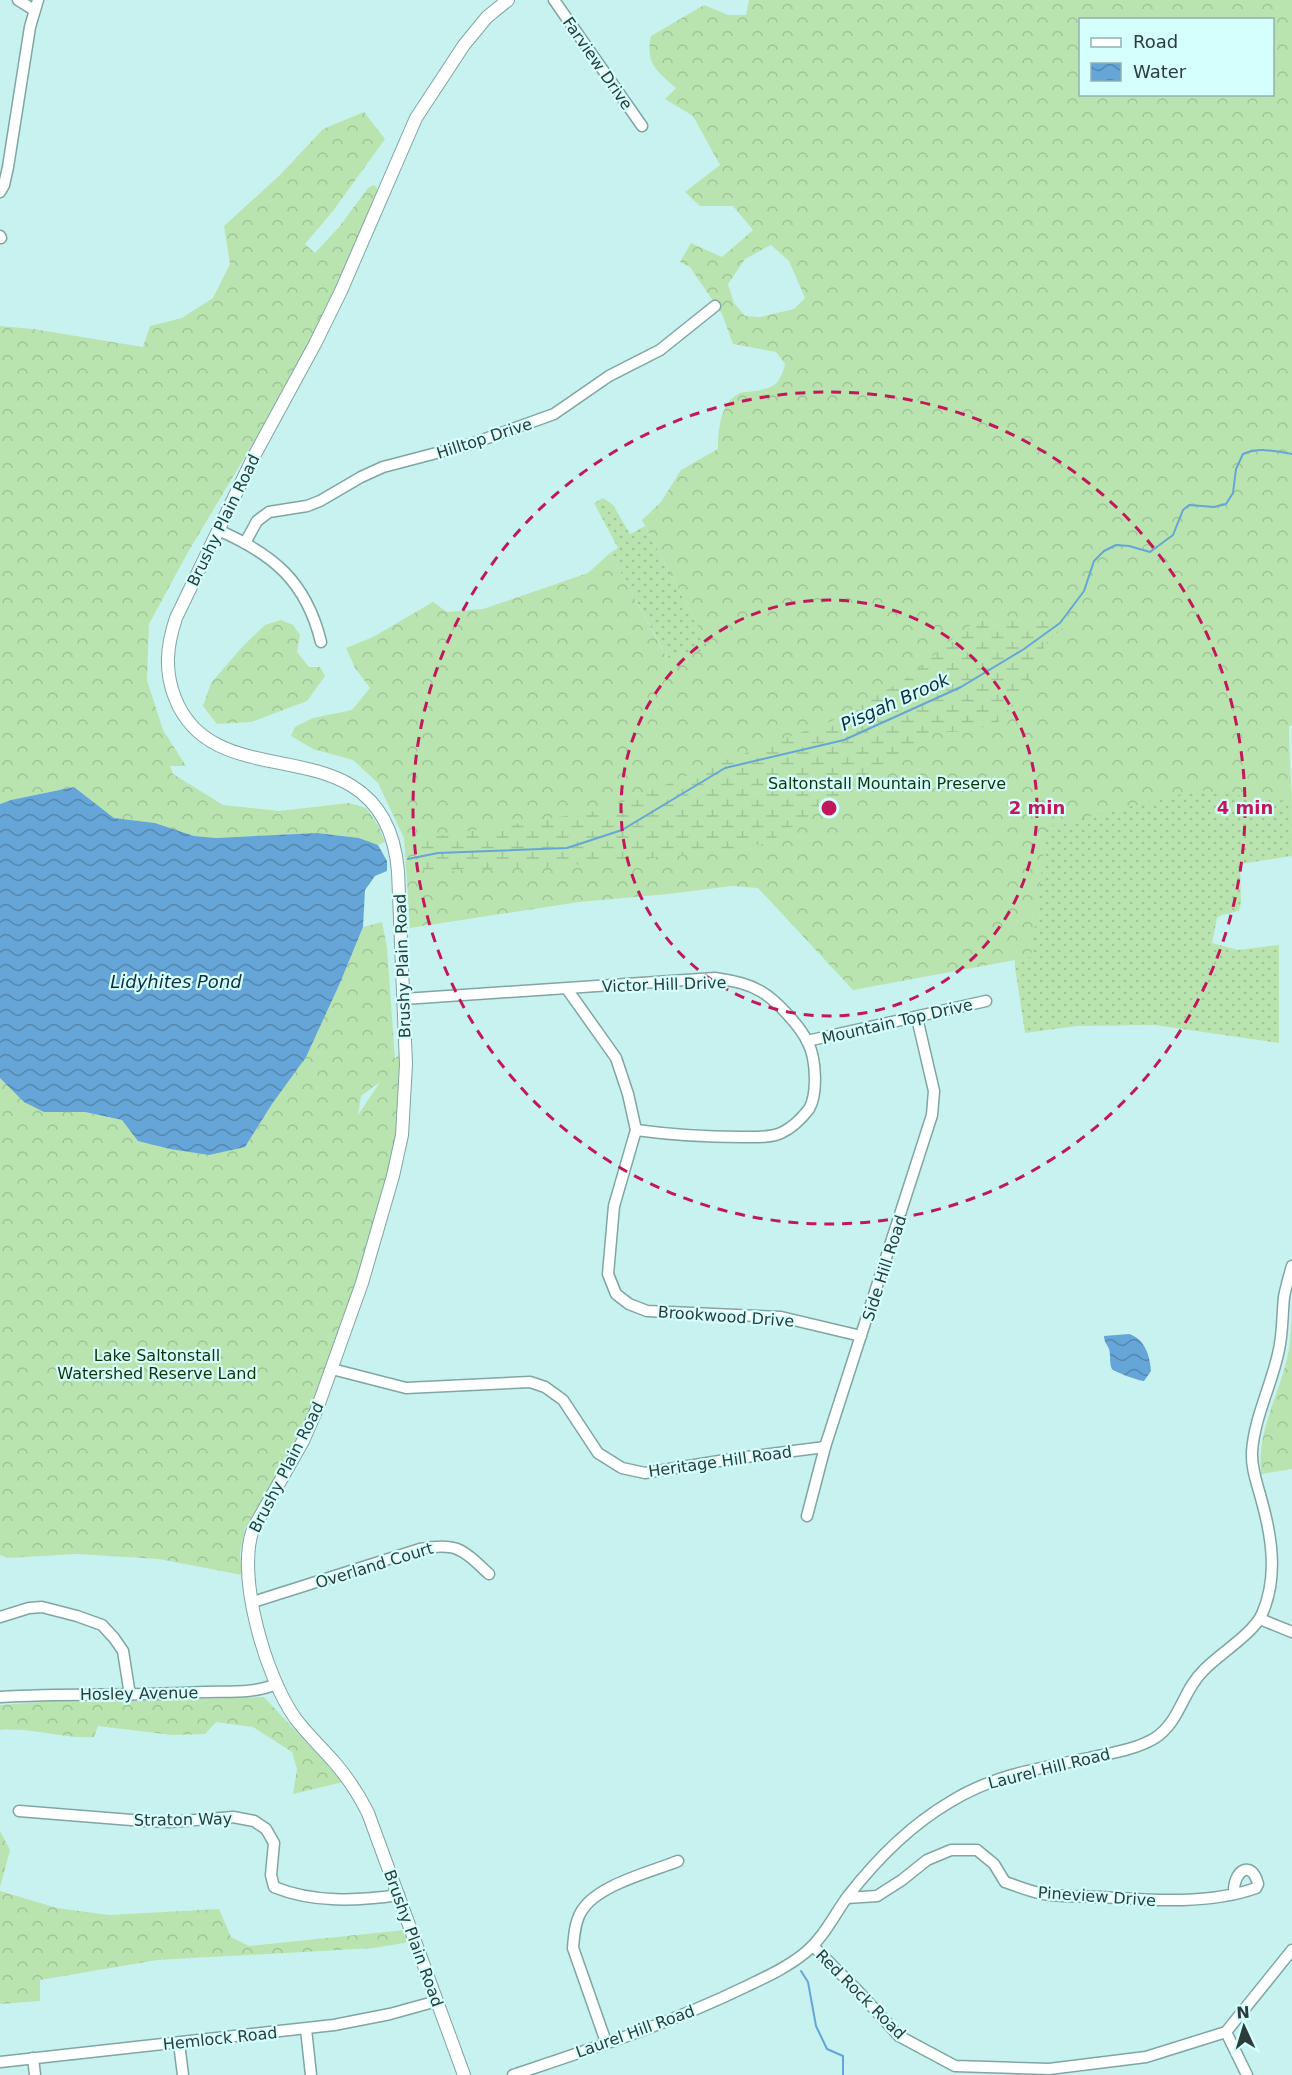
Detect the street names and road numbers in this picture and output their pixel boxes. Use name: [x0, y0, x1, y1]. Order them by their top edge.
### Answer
street label: Farview Drive: [559, 13, 637, 113]
street label: Hilltop Drive: [434, 414, 534, 463]
street label: Brushy Plain Road: [183, 451, 264, 589]
street label: Brushy Plain Road: [390, 893, 415, 1038]
street label: Victor Hill Drive: [601, 973, 727, 996]
street label: Mountain Top Drive: [820, 995, 974, 1048]
street label: Side Hill Road: [858, 1213, 911, 1324]
street label: Brookwood Drive: [657, 1302, 795, 1331]
street label: Brushy Plain Road: [245, 1399, 328, 1536]
street label: Heritage Hill Road: [647, 1442, 793, 1481]
street label: Overland Court: [313, 1539, 435, 1592]
street label: Hosley Avenue: [80, 1683, 198, 1704]
street label: Laurel Hill Road: [986, 1744, 1112, 1793]
street label: Straton Way: [134, 1809, 232, 1830]
street label: Brushy Plain Road: [380, 1867, 447, 2009]
street label: Pineview Drive: [1037, 1883, 1157, 1910]
street label: Red Rock Road: [812, 1946, 909, 2043]
street label: Laurel Hill Road: [573, 2001, 697, 2062]
street label: Hemlock Road: [162, 2023, 278, 2054]

